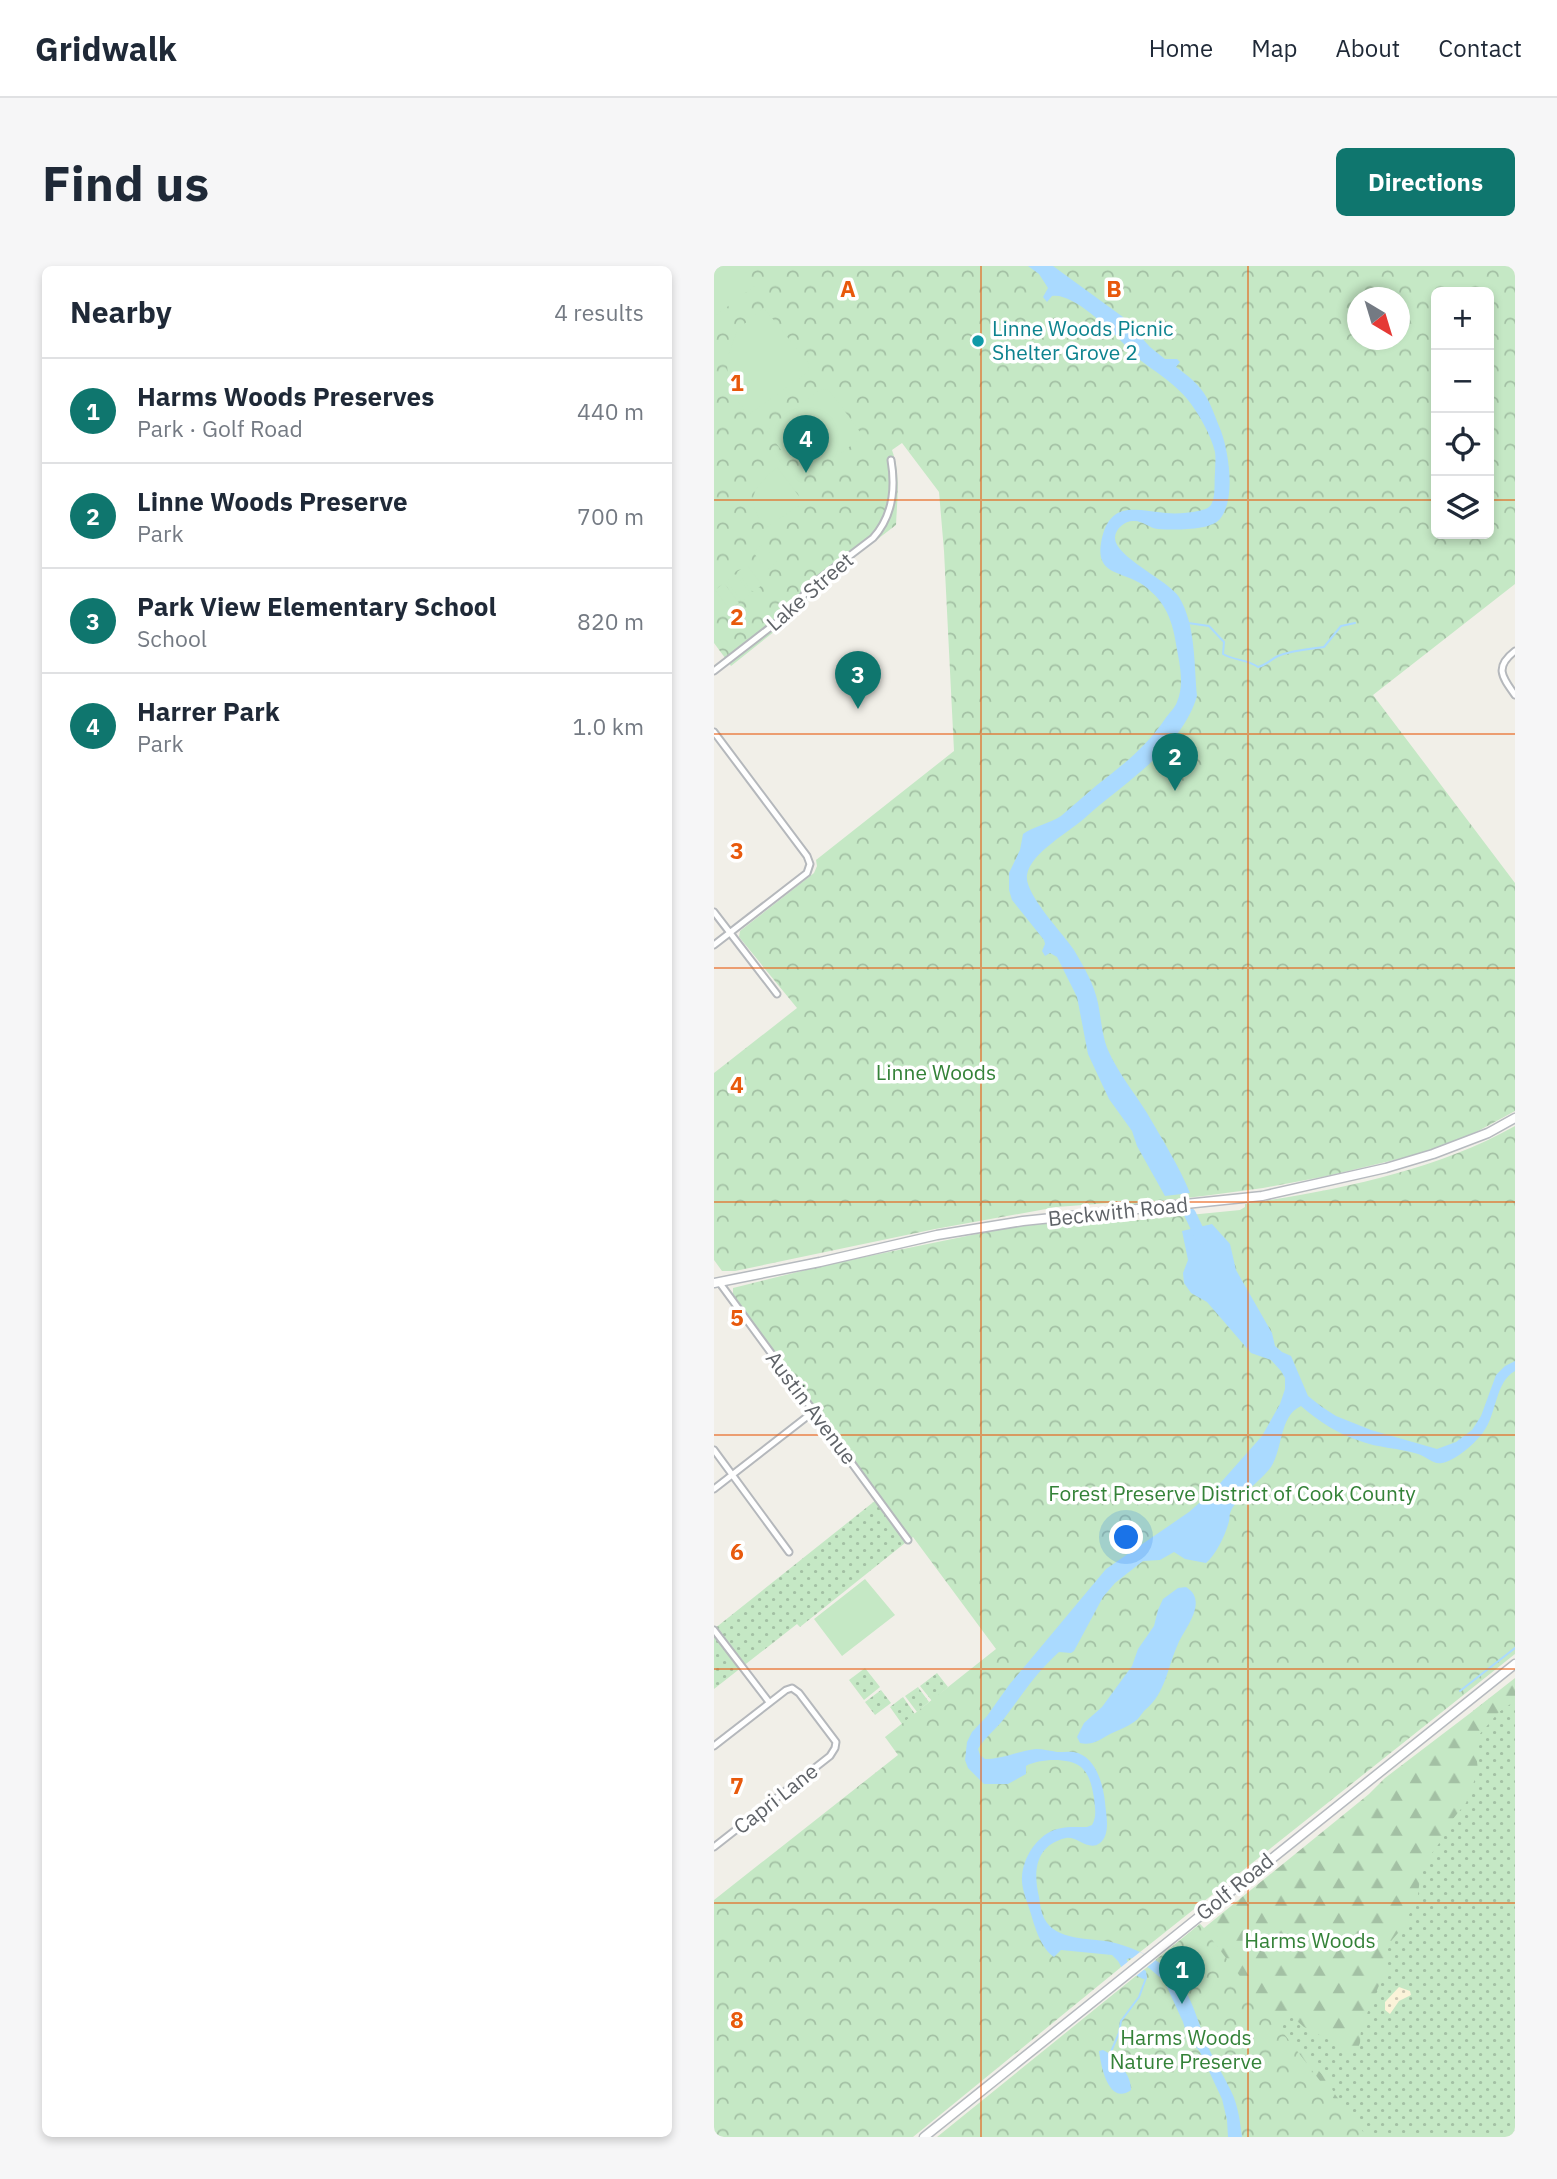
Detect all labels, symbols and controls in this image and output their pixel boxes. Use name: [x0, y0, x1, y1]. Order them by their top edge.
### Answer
text: Gridwalk: [35, 27, 177, 70]
text: Home: [1149, 32, 1213, 64]
text: Map: [1251, 32, 1297, 64]
text: About: [1335, 32, 1400, 64]
text: Contact: [1438, 32, 1522, 64]
button: Directions: [1336, 148, 1515, 216]
text: Find us: [42, 151, 209, 214]
text: A: [840, 273, 856, 303]
text: B: [1106, 273, 1122, 303]
north arrow: [1347, 287, 1410, 350]
map controls: [1431, 287, 1494, 539]
button: +: [1431, 287, 1494, 350]
text: Nearby: [70, 292, 172, 331]
text: 4 results: [554, 297, 644, 327]
place label: Linne Woods Picnic Shelter Grove 2: [992, 314, 1174, 366]
marker: Linne Woods Picnic Shelter Grove 2: [970, 333, 986, 349]
button: −: [1431, 350, 1494, 413]
text: 1: [730, 367, 744, 397]
text: Harms Woods Preserves: [137, 379, 434, 413]
text: 1: [86, 396, 100, 426]
text: 440 m: [577, 396, 644, 426]
text: Park · Golf Road: [137, 413, 303, 443]
button: locate: [1431, 413, 1494, 476]
pin: 4: [783, 415, 829, 473]
button: layers: [1431, 476, 1494, 539]
text: Linne Woods Preserve: [137, 484, 408, 518]
text: 2: [86, 501, 100, 531]
text: 700 m: [577, 501, 644, 531]
text: Park: [137, 518, 184, 548]
street label: Lake Street: [760, 546, 859, 637]
text: Park View Elementary School: [137, 589, 496, 623]
text: 2: [730, 601, 744, 631]
text: 3: [86, 606, 100, 636]
text: 820 m: [577, 606, 644, 636]
text: School: [137, 623, 207, 653]
pin: 3: [835, 651, 881, 709]
text: Harrer Park: [137, 694, 280, 728]
text: 4: [86, 711, 100, 741]
text: 1.0 km: [573, 711, 644, 741]
text: Park: [137, 728, 184, 758]
pin: 2: [1152, 733, 1198, 791]
text: 3: [730, 835, 744, 865]
park label: Linne Woods: [876, 1058, 996, 1086]
text: 4: [730, 1069, 744, 1099]
street label: Beckwith Road: [1046, 1190, 1189, 1232]
text: 5: [730, 1302, 744, 1332]
street label: Austin Avenue: [760, 1345, 864, 1470]
park label: Forest Preserve District of Cook County: [1048, 1479, 1416, 1507]
your location: [1109, 1520, 1143, 1554]
text: 6: [730, 1536, 744, 1566]
street label: Capri Lane: [728, 1757, 823, 1840]
text: 7: [730, 1770, 744, 1800]
street label: Golf Road: [1190, 1846, 1279, 1926]
park label: Harms Woods: [1244, 1926, 1376, 1954]
pin: 1: [1159, 1946, 1205, 2004]
text: 8: [730, 2004, 744, 2034]
park label: Harms Woods Nature Preserve: [1110, 2023, 1262, 2075]

